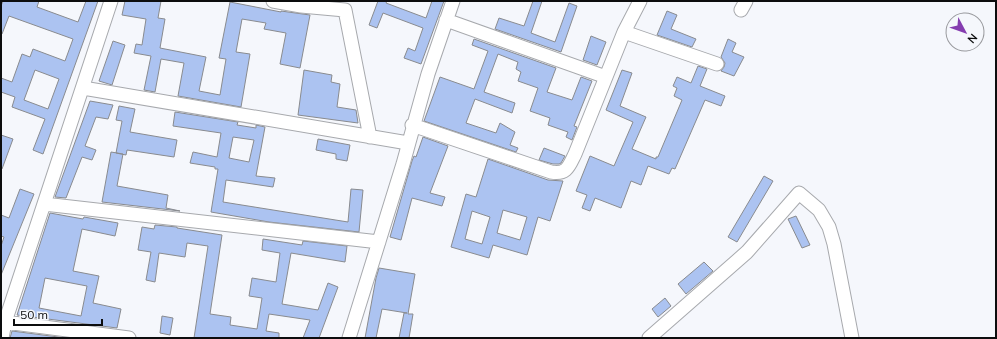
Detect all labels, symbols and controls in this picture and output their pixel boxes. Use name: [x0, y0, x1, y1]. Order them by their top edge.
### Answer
north arrow: [945, 12, 985, 52]
text: N: [965, 31, 981, 46]
scale bar: [14, 301, 102, 327]
text: 50 m: [20, 307, 48, 322]

